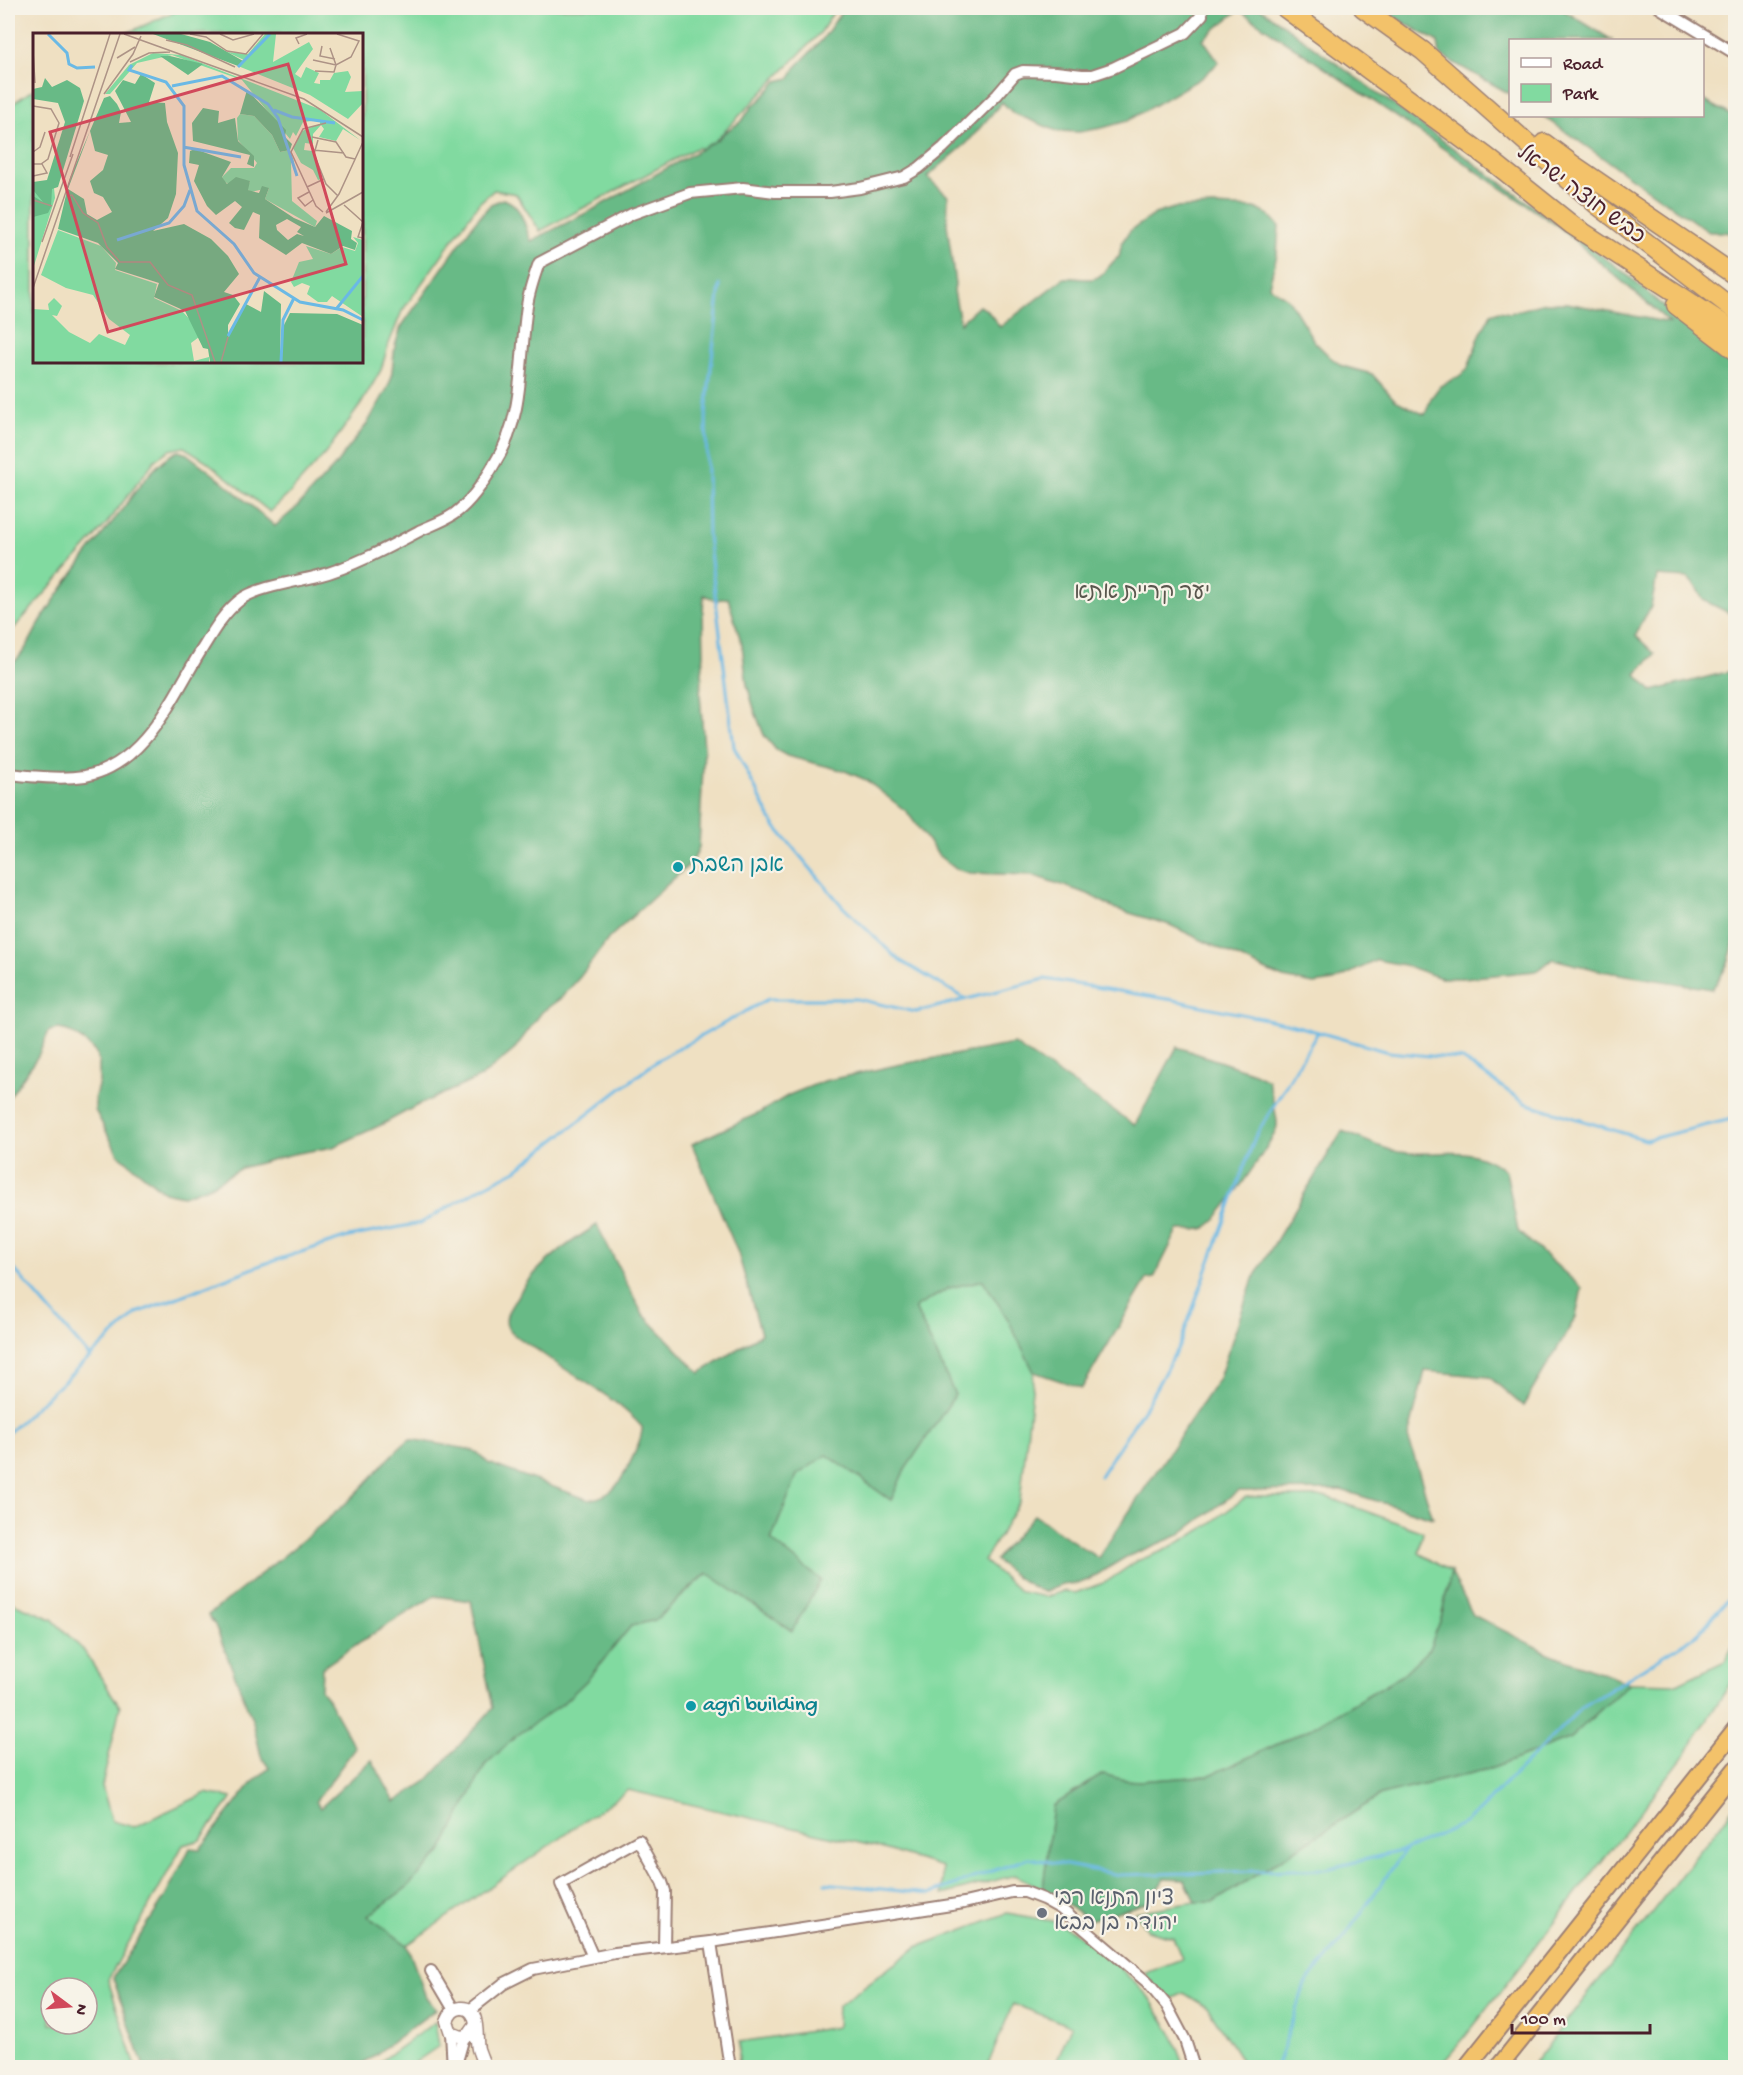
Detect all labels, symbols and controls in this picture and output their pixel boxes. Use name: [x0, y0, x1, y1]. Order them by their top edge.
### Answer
inset map: [33, 33, 363, 363]
legend: [1509, 39, 1704, 117]
text: Road: [1563, 55, 1604, 76]
text: Park: [1562, 85, 1599, 106]
street label: כביש חוצה ישראל: [1511, 139, 1650, 251]
park label: יער קריית אתא: [1074, 581, 1210, 607]
place label: אבן השבת: [689, 854, 784, 880]
marker: אבן השבת: [671, 860, 685, 874]
place label: agri building: [703, 1693, 818, 1719]
marker: agri building: [684, 1699, 698, 1713]
place label: ציון התנא רבי יהודה בן בבא: [1054, 1887, 1178, 1938]
marker: ציון התנא רבי יהודה בן בבא: [1035, 1906, 1049, 1920]
north arrow: [39, 1976, 99, 2036]
scale bar: [1512, 1997, 1650, 2035]
text: N: [69, 2002, 91, 2017]
text: 100 m: [1520, 2010, 1566, 2031]

